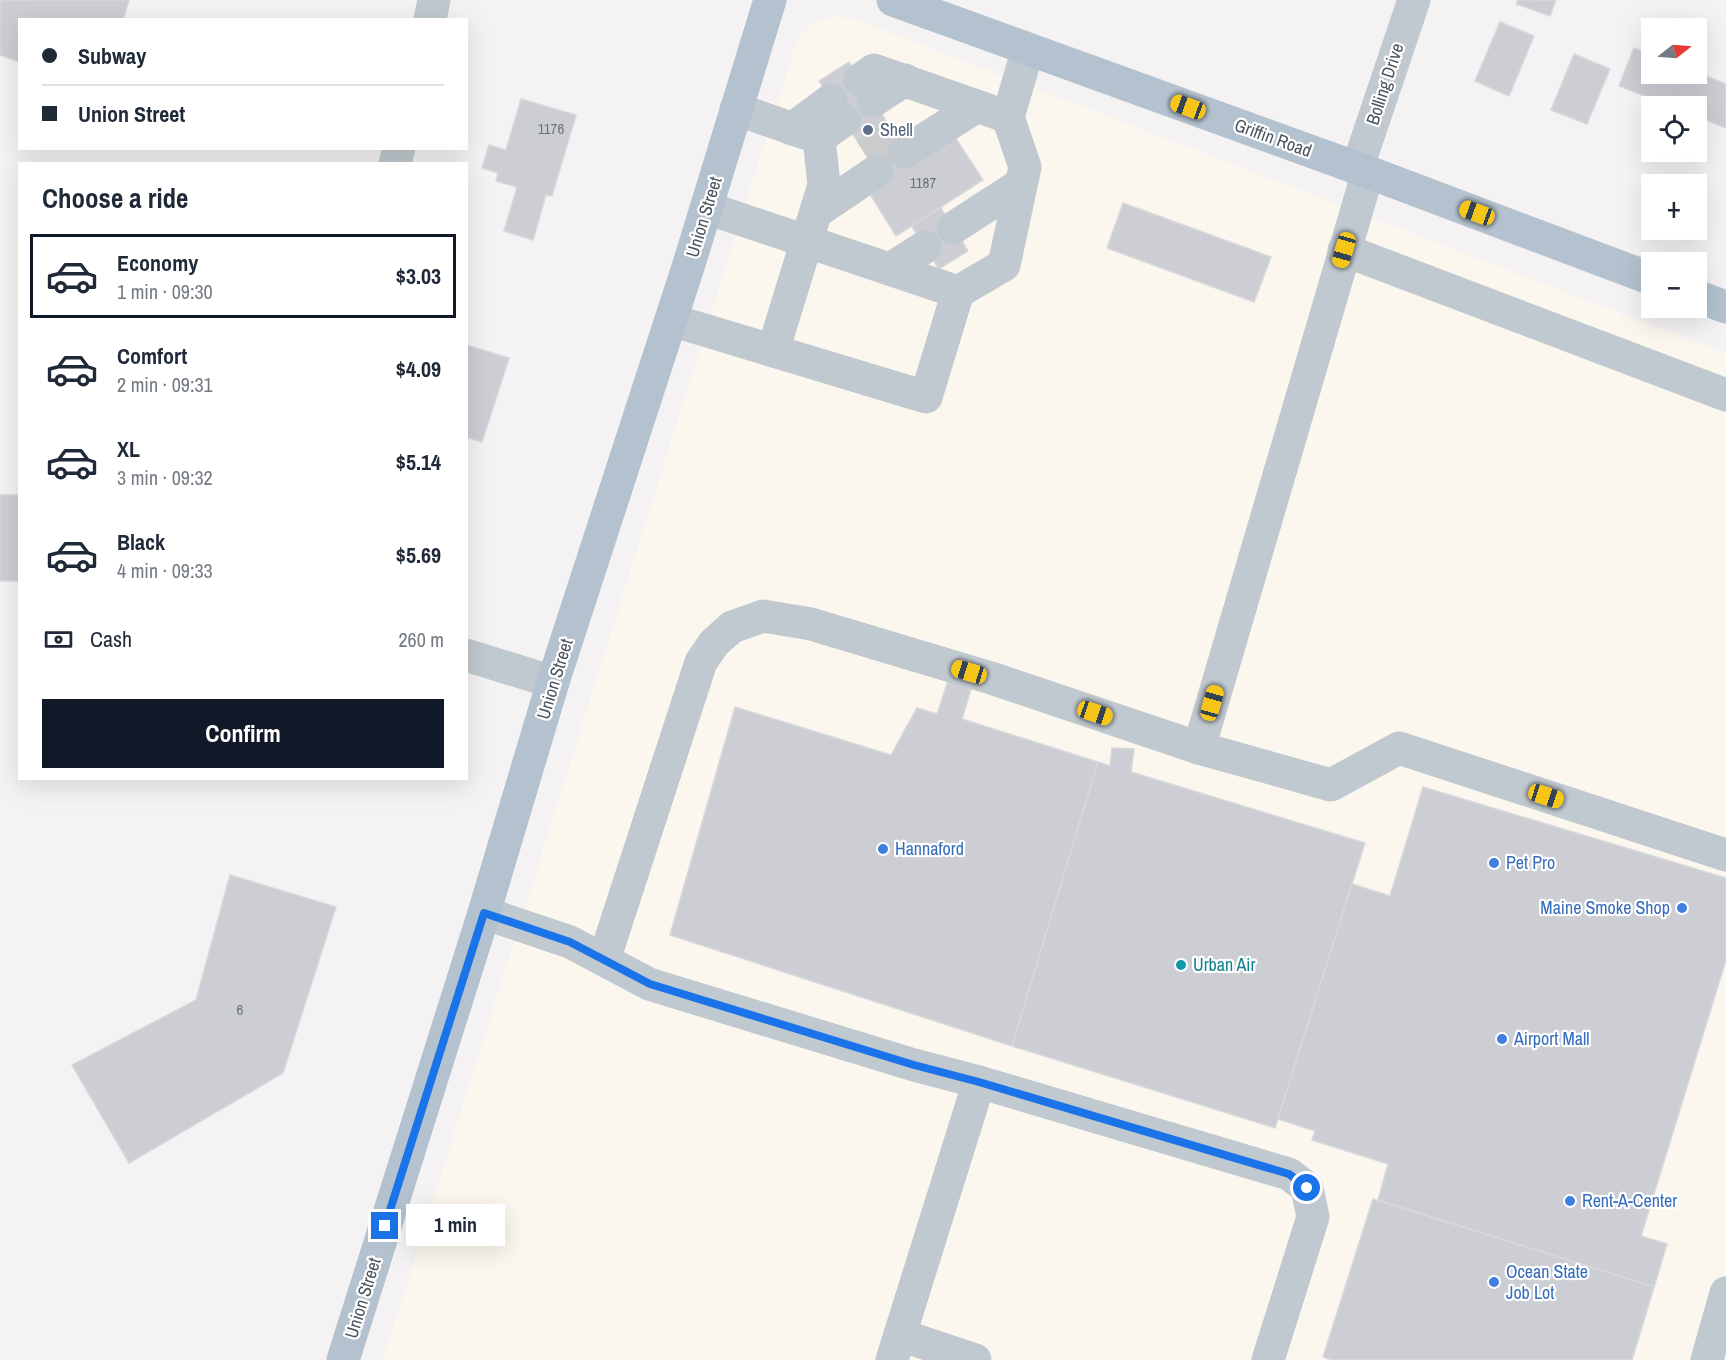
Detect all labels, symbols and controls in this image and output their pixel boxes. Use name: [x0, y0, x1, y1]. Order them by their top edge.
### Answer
north arrow: [1641, 18, 1707, 84]
map controls: [1641, 18, 1707, 318]
street label: Bolling Drive: [1360, 40, 1409, 128]
text: Subway: [78, 41, 146, 71]
car: [1168, 92, 1208, 122]
button: locate: [1641, 96, 1707, 162]
text: Union Street: [78, 99, 185, 129]
street label: Griffin Road: [1231, 112, 1315, 163]
place label: Shell: [880, 117, 913, 142]
house number: 1176: [538, 118, 564, 139]
marker: Shell: [861, 123, 875, 137]
house number: 1187: [910, 172, 936, 193]
street label: Union Street: [679, 174, 728, 260]
button: +: [1641, 174, 1707, 240]
text: Choose a ride: [42, 180, 188, 216]
car: [1457, 198, 1497, 228]
car: [1330, 230, 1358, 270]
text: Economy: [117, 248, 198, 278]
icon: car: [45, 249, 99, 303]
button: −: [1641, 252, 1707, 318]
text: $3.03: [396, 261, 441, 291]
text: 1 min · 09:30: [117, 278, 213, 305]
text: Comfort: [117, 341, 187, 371]
icon: car: [45, 342, 99, 396]
text: $4.09: [396, 354, 441, 384]
text: 2 min · 09:31: [117, 371, 213, 398]
text: XL: [117, 434, 140, 464]
icon: car: [45, 435, 99, 489]
text: $5.14: [396, 447, 441, 477]
text: 3 min · 09:32: [117, 464, 213, 491]
text: Black: [117, 527, 165, 557]
icon: car: [45, 528, 99, 582]
text: $5.69: [396, 540, 441, 570]
text: 4 min · 09:33: [117, 557, 213, 584]
icon: cash: [42, 623, 75, 656]
text: Cash: [90, 624, 132, 654]
text: 260 m: [398, 626, 444, 653]
street label: Union Street: [530, 636, 579, 722]
car: [949, 658, 989, 686]
car: [1198, 683, 1226, 723]
button: Confirm: [42, 699, 444, 768]
car: [1075, 699, 1115, 727]
car: [1526, 782, 1566, 810]
place label: Hannaford: [895, 836, 964, 861]
marker: Hannaford: [876, 842, 890, 856]
place label: Pet Pro: [1506, 850, 1555, 875]
marker: Pet Pro: [1487, 856, 1501, 870]
place label: Maine Smoke Shop: [1540, 895, 1670, 920]
marker: Maine Smoke Shop: [1675, 901, 1689, 915]
place label: Urban Air: [1193, 952, 1255, 977]
marker: Urban Air: [1174, 958, 1188, 972]
house number: 6: [237, 999, 244, 1020]
place label: Airport Mall: [1513, 1026, 1589, 1051]
marker: Airport Mall: [1495, 1032, 1509, 1046]
route start: [1293, 1174, 1320, 1201]
place label: Rent-A-Center: [1582, 1188, 1677, 1213]
marker: Rent-A-Center: [1563, 1194, 1577, 1208]
callout: 1 min: [406, 1205, 505, 1247]
text: 1 min: [434, 1211, 477, 1238]
route end: [371, 1212, 398, 1239]
street label: Union Street: [338, 1255, 387, 1341]
place label: Ocean State Job Lot: [1506, 1259, 1588, 1305]
marker: Ocean State Job Lot: [1487, 1275, 1501, 1289]

